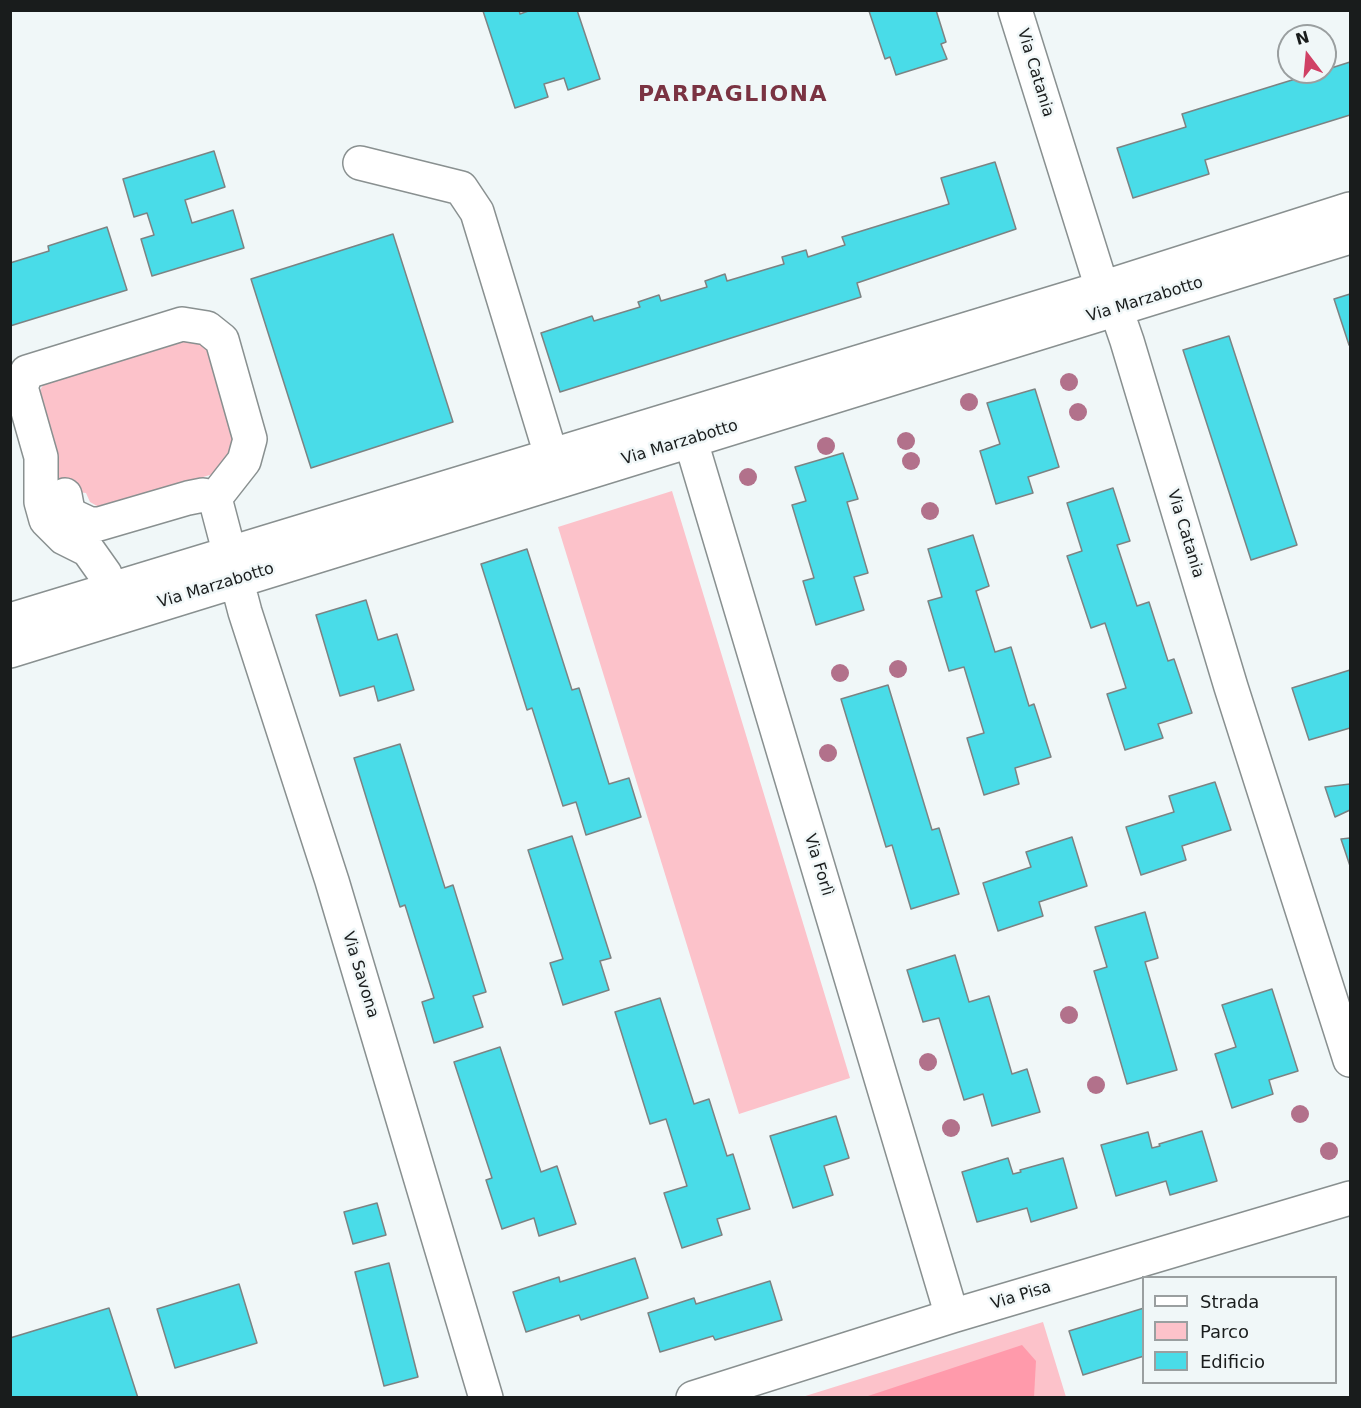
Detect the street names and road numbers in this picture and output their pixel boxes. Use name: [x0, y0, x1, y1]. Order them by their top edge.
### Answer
street label: Via Catania: [1012, 27, 1058, 119]
street label: Via Marzabotto: [1085, 273, 1205, 327]
street label: Via Marzabotto: [620, 416, 740, 470]
street label: Via Catania: [1162, 488, 1208, 580]
street label: Via Marzabotto: [156, 559, 276, 613]
street label: Via Forlì: [799, 832, 837, 898]
street label: Via Savona: [338, 930, 382, 1020]
street label: Via Pisa: [989, 1278, 1053, 1314]

